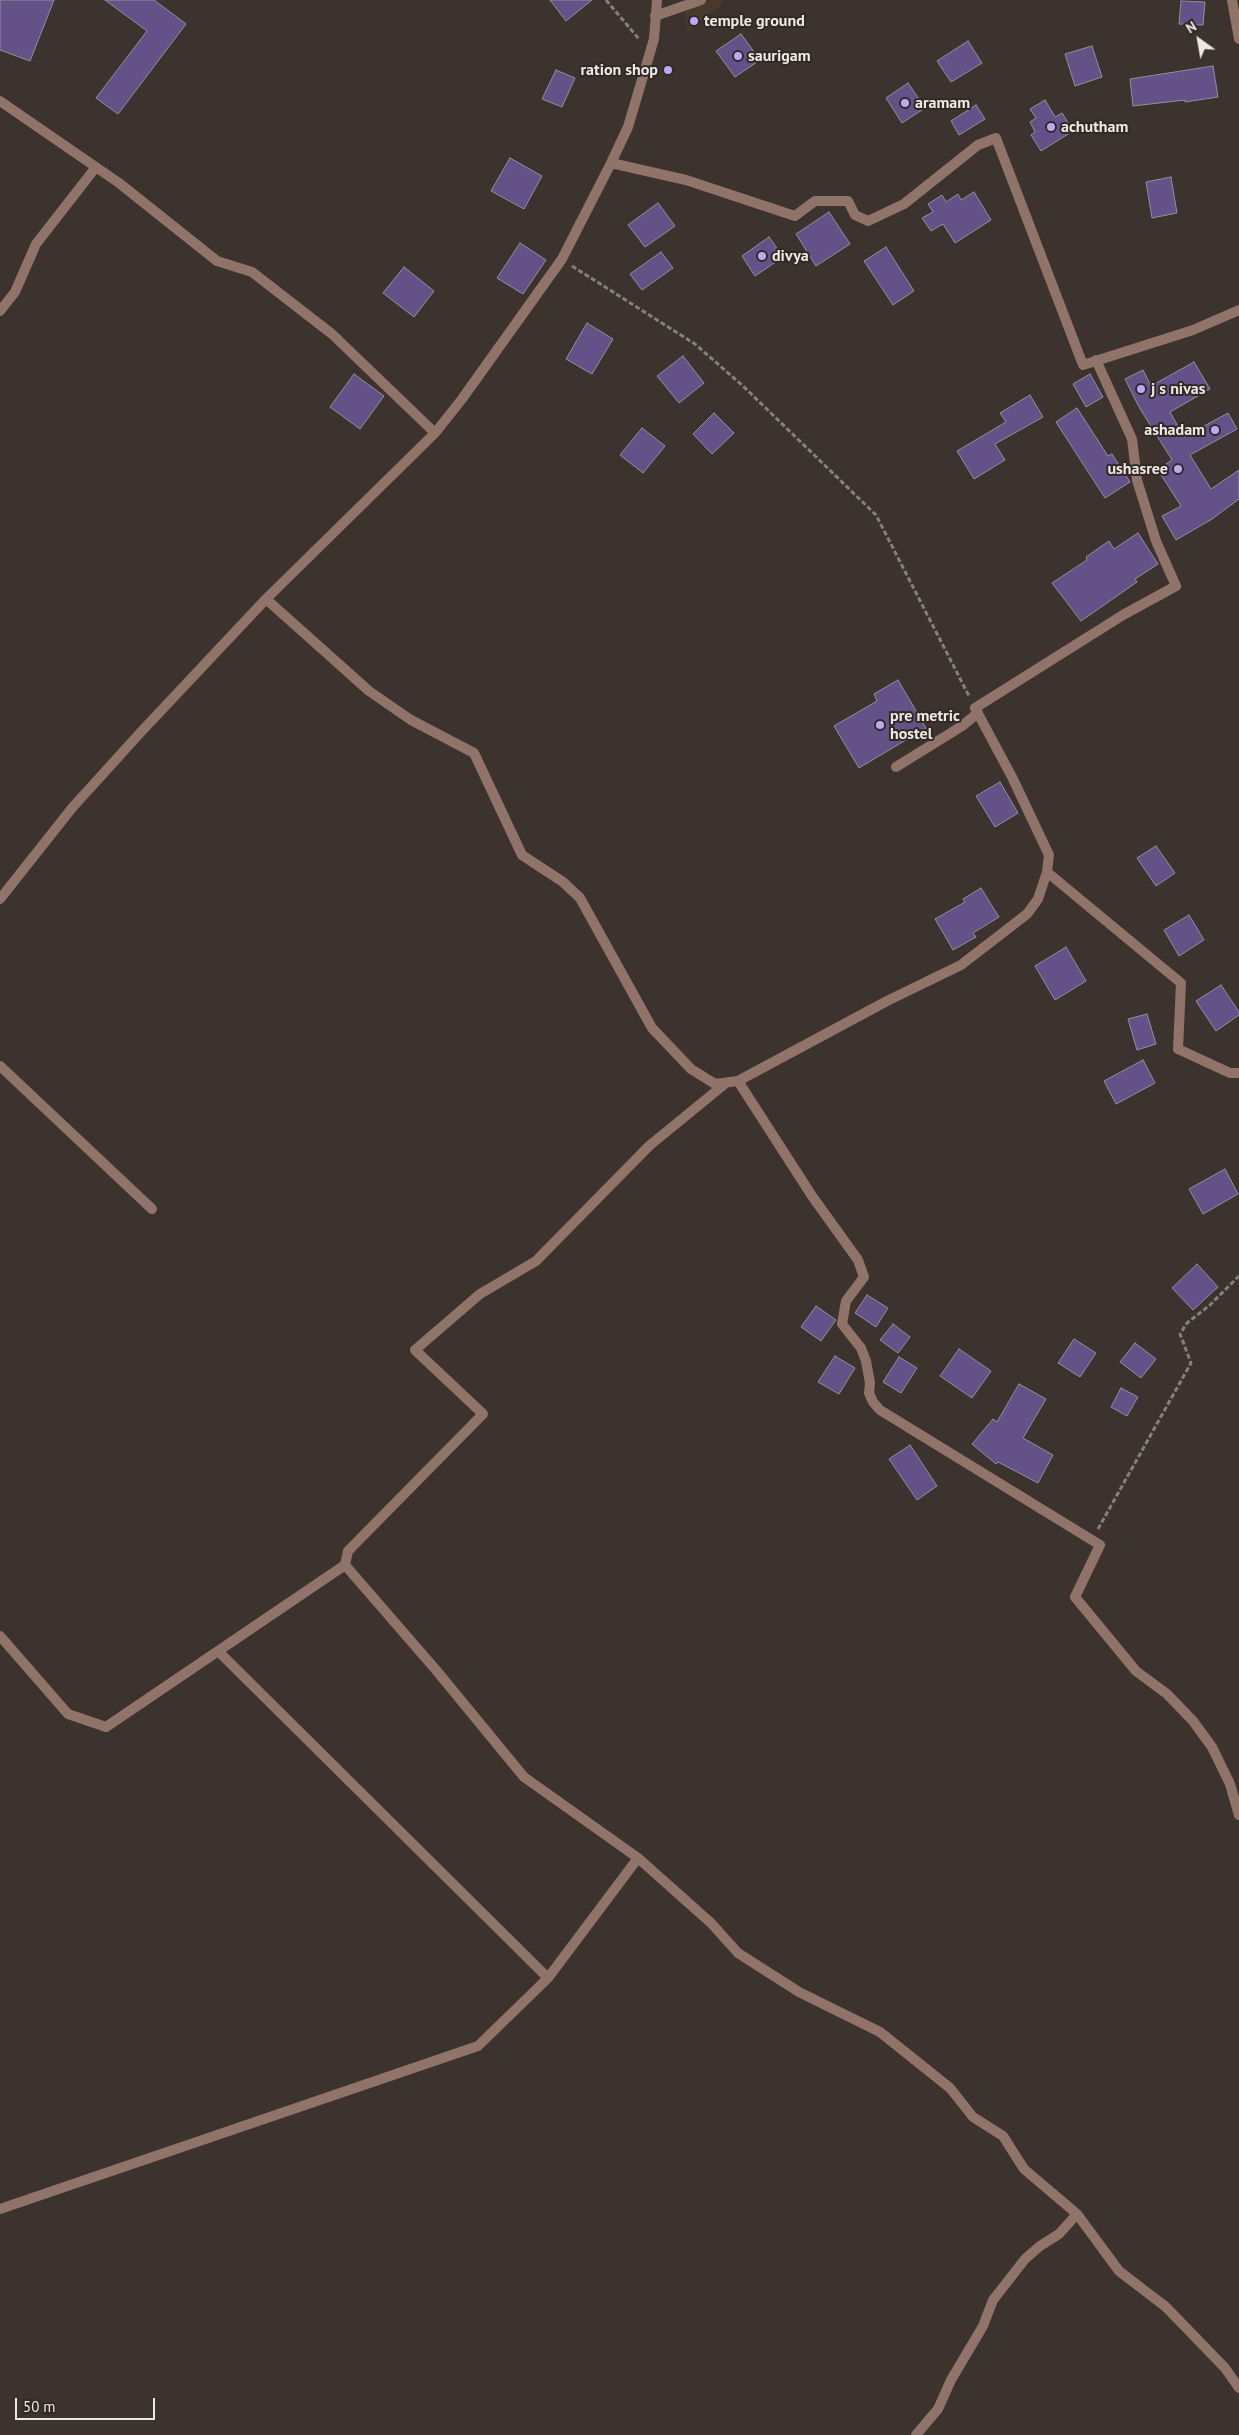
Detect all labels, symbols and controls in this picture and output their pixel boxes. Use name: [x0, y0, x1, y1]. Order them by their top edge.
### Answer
place label: temple ground: [704, 11, 805, 31]
marker: temple ground: [688, 15, 700, 27]
north arrow: [1174, 15, 1224, 65]
text: N: [1182, 17, 1200, 37]
place label: saurigam: [748, 46, 811, 66]
marker: saurigam: [732, 50, 744, 62]
place label: ration shop: [580, 60, 658, 80]
marker: ration shop: [662, 64, 674, 76]
place label: aramam: [915, 93, 970, 113]
marker: aramam: [899, 97, 911, 109]
place label: achutham: [1061, 117, 1128, 137]
marker: achutham: [1045, 121, 1057, 133]
place label: divya: [772, 246, 809, 266]
marker: divya: [756, 250, 768, 262]
place label: j s nivas: [1151, 379, 1205, 399]
marker: j s nivas: [1135, 383, 1147, 395]
place label: ashadam: [1144, 420, 1205, 440]
marker: ashadam: [1209, 424, 1221, 436]
place label: ushasree: [1107, 459, 1168, 479]
marker: ushasree: [1172, 463, 1184, 475]
place label: pre metric hostel: [890, 706, 960, 744]
marker: pre metric hostel: [874, 719, 886, 731]
scale bar: [18, 2388, 158, 2420]
text: 50 m: [23, 2397, 56, 2416]

